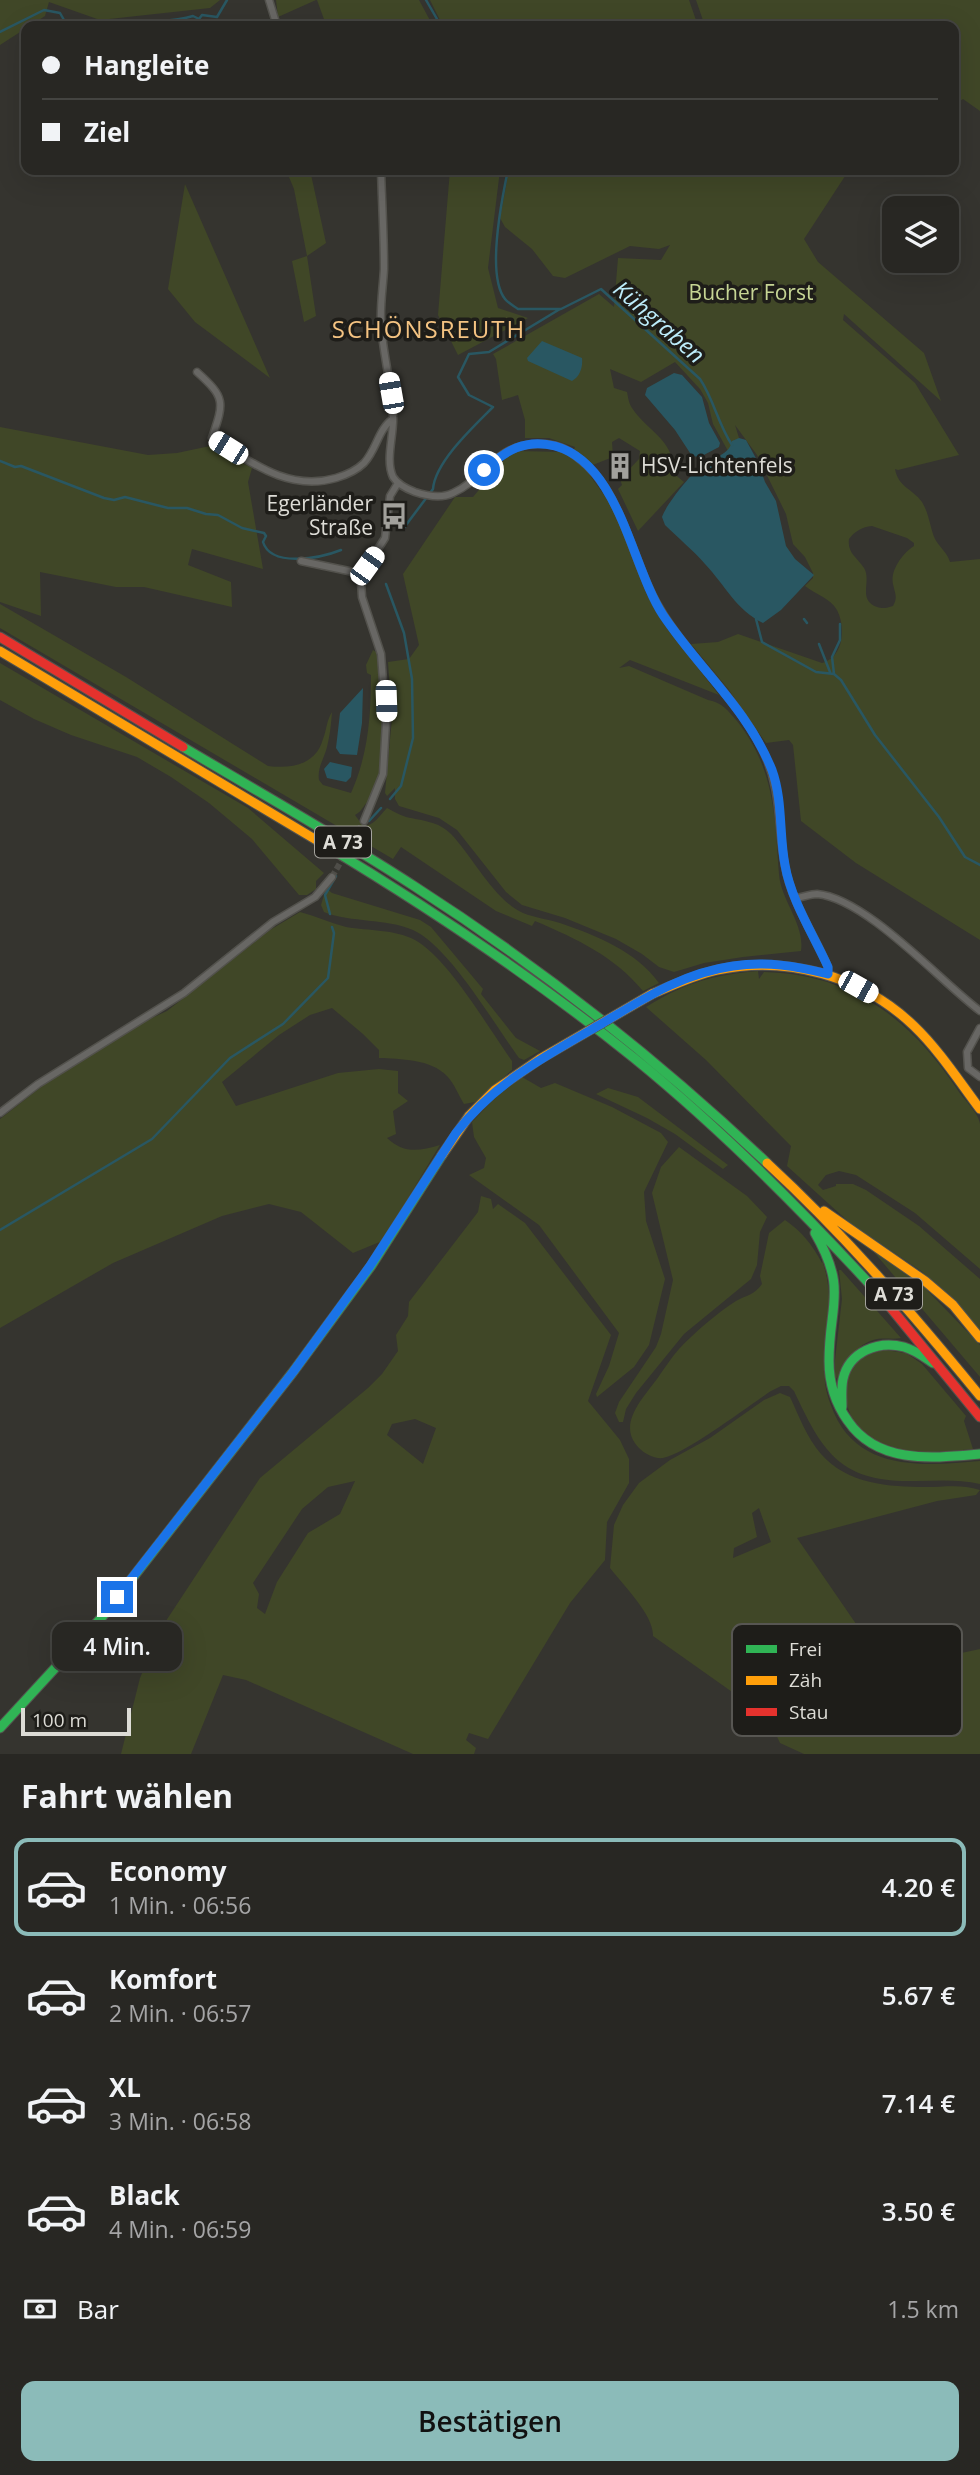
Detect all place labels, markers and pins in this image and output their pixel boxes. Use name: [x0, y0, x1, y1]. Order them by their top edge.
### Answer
building icon: HSV-Lichtenfels: [605, 451, 635, 481]
place label: HSV-Lichtenfels: [641, 451, 793, 479]
place label: Egerländer Straße: [266, 489, 373, 541]
bus stop icon: Egerländer Straße: [379, 501, 409, 531]

